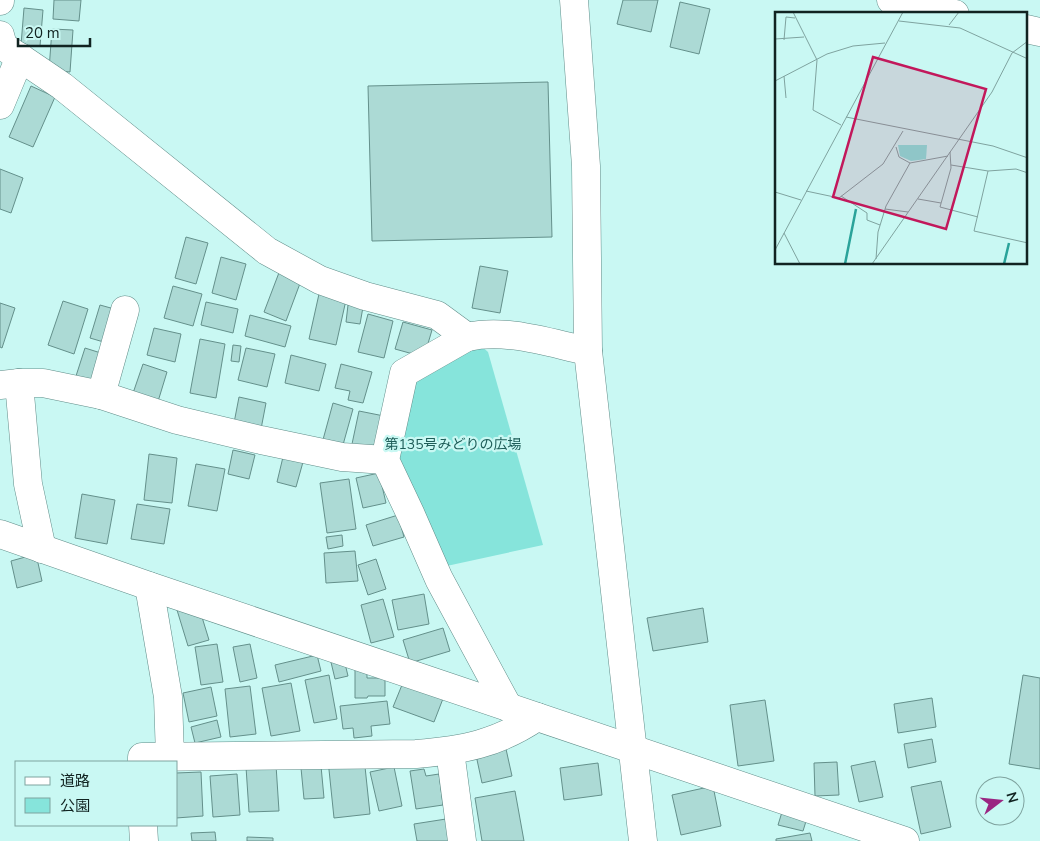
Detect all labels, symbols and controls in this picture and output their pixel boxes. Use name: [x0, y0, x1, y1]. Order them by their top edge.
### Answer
inset map: [775, 12, 1028, 265]
scale bar: [18, 15, 90, 47]
text: 20 m: [25, 23, 60, 43]
park label: 第135号みどりの広場: [384, 435, 522, 454]
legend: [15, 761, 178, 826]
text: 道路: [60, 771, 90, 791]
north arrow: [975, 776, 1025, 826]
text: N: [1001, 790, 1023, 805]
text: 公園: [60, 796, 90, 816]

